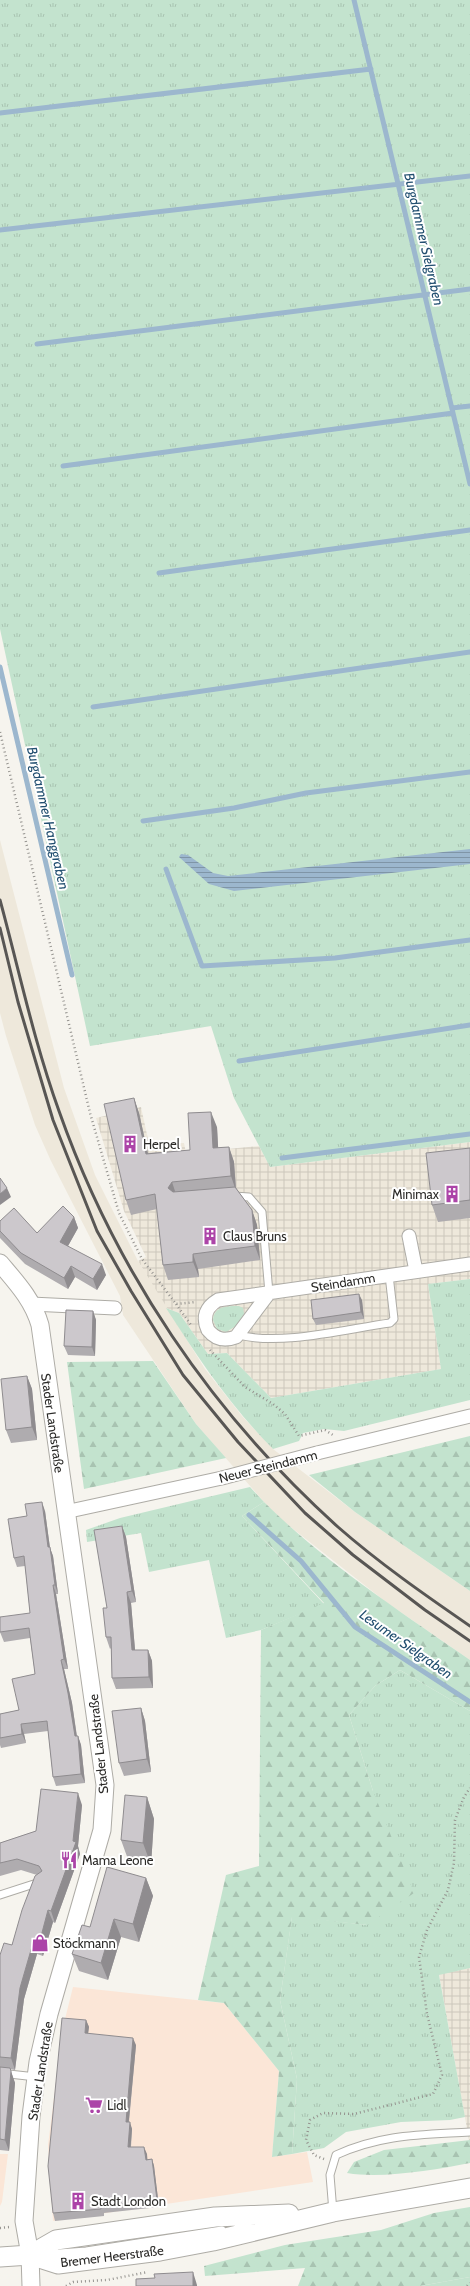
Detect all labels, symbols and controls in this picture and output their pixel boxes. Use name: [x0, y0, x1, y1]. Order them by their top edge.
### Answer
water label: Burgdammer Sielgraben: [400, 171, 448, 307]
water label: Burgdammer Hanggraben: [23, 745, 73, 891]
building icon: Herpel: [120, 1134, 140, 1154]
place label: Herpel: [143, 1136, 180, 1152]
building icon: Minimax: [442, 1184, 462, 1204]
place label: Minimax: [392, 1186, 440, 1202]
building icon: Claus Bruns: [200, 1226, 220, 1246]
place label: Claus Bruns: [223, 1228, 287, 1244]
street label: Steindamm: [310, 1269, 376, 1295]
street label: Stader Landstraße: [38, 1372, 68, 1474]
street label: Neuer Steindamm: [217, 1446, 319, 1486]
water label: Lesumer Sielgraben: [356, 1605, 456, 1683]
street label: Stader Landstraße: [85, 1693, 111, 1795]
restaurant icon: Mama Leone: [59, 1850, 79, 1870]
place label: Mama Leone: [82, 1852, 154, 1868]
shop icon: Stöckmann: [30, 1933, 50, 1953]
place label: Stöckmann: [53, 1935, 116, 1951]
street label: Stader Landstraße: [24, 2020, 56, 2122]
supermarket icon: Lidl: [84, 2095, 104, 2115]
place label: Lidl: [107, 2097, 127, 2113]
building icon: Stadt London: [68, 2191, 88, 2211]
place label: Stadt London: [91, 2193, 166, 2209]
street label: Bremer Heerstraße: [59, 2242, 165, 2270]

